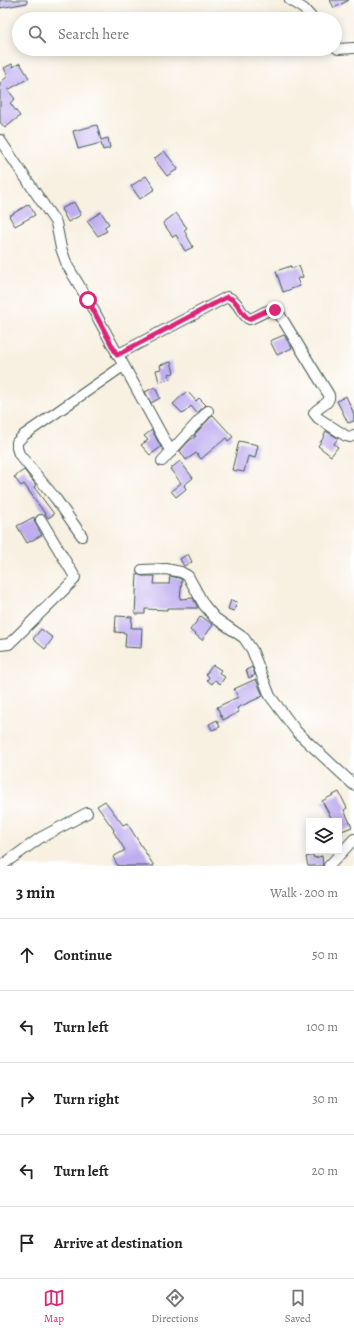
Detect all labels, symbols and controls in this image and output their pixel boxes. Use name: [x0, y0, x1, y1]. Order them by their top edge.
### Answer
search box: [12, 12, 342, 56]
icon: search: [26, 23, 48, 45]
text: Search here: [58, 24, 129, 44]
route start: [79, 291, 97, 309]
route end: [266, 301, 284, 319]
map controls: [306, 818, 342, 854]
button: layers: [306, 818, 342, 854]
text: 3 min: [16, 881, 55, 904]
text: Walk · 200 m: [270, 884, 338, 901]
icon: ahead: [16, 944, 38, 966]
text: Continue: [54, 945, 112, 965]
text: 50 m: [312, 946, 338, 963]
icon: left: [16, 1016, 38, 1038]
text: Turn left: [54, 1017, 109, 1037]
text: 100 m: [306, 1018, 338, 1035]
icon: right: [16, 1088, 38, 1110]
text: Turn right: [54, 1089, 119, 1109]
text: 30 m: [312, 1090, 338, 1107]
icon: left: [16, 1160, 38, 1182]
text: Turn left: [54, 1161, 109, 1181]
text: 20 m: [312, 1162, 338, 1179]
icon: arrive: [16, 1232, 38, 1254]
text: Arrive at destination: [54, 1233, 183, 1253]
tab: Map: [43, 1287, 65, 1326]
tab: Directions: [151, 1287, 199, 1326]
tab: Saved: [285, 1287, 311, 1326]

